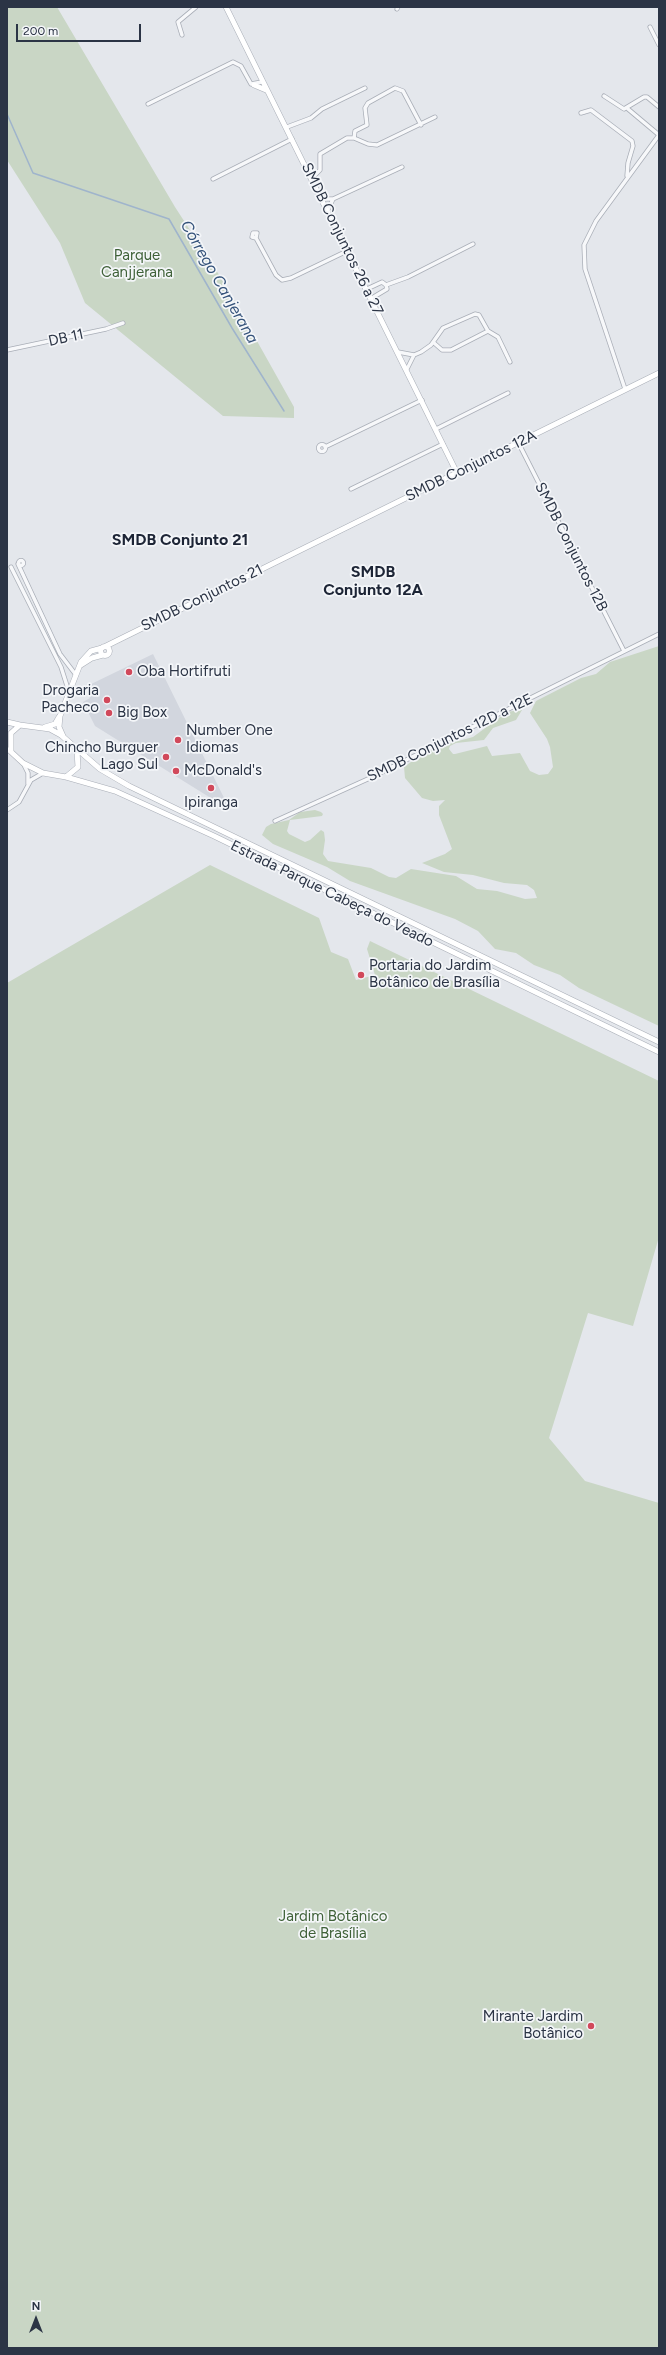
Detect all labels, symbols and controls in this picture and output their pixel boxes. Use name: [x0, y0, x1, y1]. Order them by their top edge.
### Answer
scale bar: [18, 16, 143, 42]
text: 200 m: [23, 24, 58, 38]
street label: SMDB Conjuntos 26 a 27: [297, 160, 387, 318]
water label: Córrego Canjerana: [176, 217, 262, 347]
park label: Parque Canjjerana: [101, 247, 173, 282]
street label: DB 11: [47, 325, 85, 351]
street label: SMDB Conjuntos 12A: [403, 426, 539, 506]
street label: SMDB Conjuntos 12B: [531, 479, 611, 615]
district label: SMDB Conjunto 21: [112, 530, 248, 550]
street label: SMDB Conjuntos 21: [138, 561, 266, 635]
district label: SMDB Conjunto 12A: [323, 562, 423, 600]
place label: Oba Hortifruti: [137, 663, 231, 681]
marker: Oba Hortifruti: [124, 667, 134, 677]
place label: Drogaria Pacheco: [41, 682, 99, 717]
street label: SMDB Conjuntos 12D a 12E: [364, 690, 536, 786]
marker: Drogaria Pacheco: [102, 695, 112, 705]
place label: Big Box: [117, 704, 167, 722]
marker: Big Box: [104, 708, 114, 718]
place label: Number One Idiomas: [186, 722, 273, 757]
marker: Number One Idiomas: [173, 735, 183, 745]
place label: Chincho Burguer Lago Sul: [45, 739, 158, 774]
marker: Chincho Burguer Lago Sul: [161, 752, 171, 762]
place label: McDonald's: [184, 762, 262, 780]
marker: McDonald's: [171, 766, 181, 776]
marker: Ipiranga: [206, 783, 216, 793]
place label: Ipiranga: [184, 794, 238, 812]
street label: Estrada Parque Cabeça do Veado: [227, 837, 437, 951]
place label: Portaria do Jardim Botânico de Brasília: [369, 957, 500, 992]
marker: Portaria do Jardim Botânico de Brasília: [356, 970, 366, 980]
park label: Jardim Botânico de Brasília: [279, 1908, 387, 1943]
place label: Mirante Jardim Botânico: [483, 2008, 583, 2043]
marker: Mirante Jardim Botânico: [586, 2021, 596, 2031]
north arrow: [16, 2299, 56, 2339]
text: N: [32, 2300, 40, 2313]

